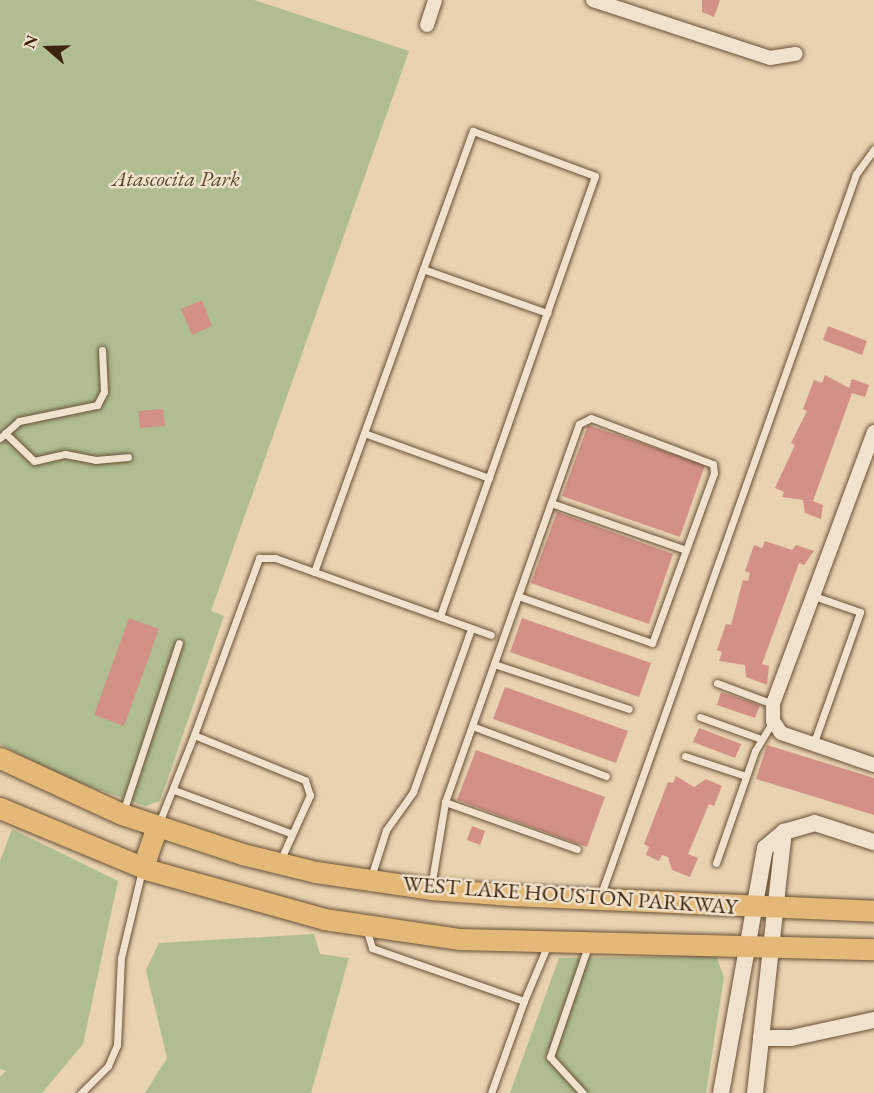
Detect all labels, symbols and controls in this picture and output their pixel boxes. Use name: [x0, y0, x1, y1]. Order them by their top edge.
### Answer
north arrow: [18, 18, 78, 78]
text: N: [19, 32, 43, 51]
park label: Atascocita Park: [112, 166, 240, 192]
street label: WEST LAKE HOUSTON PARKWAY: [402, 870, 738, 920]

